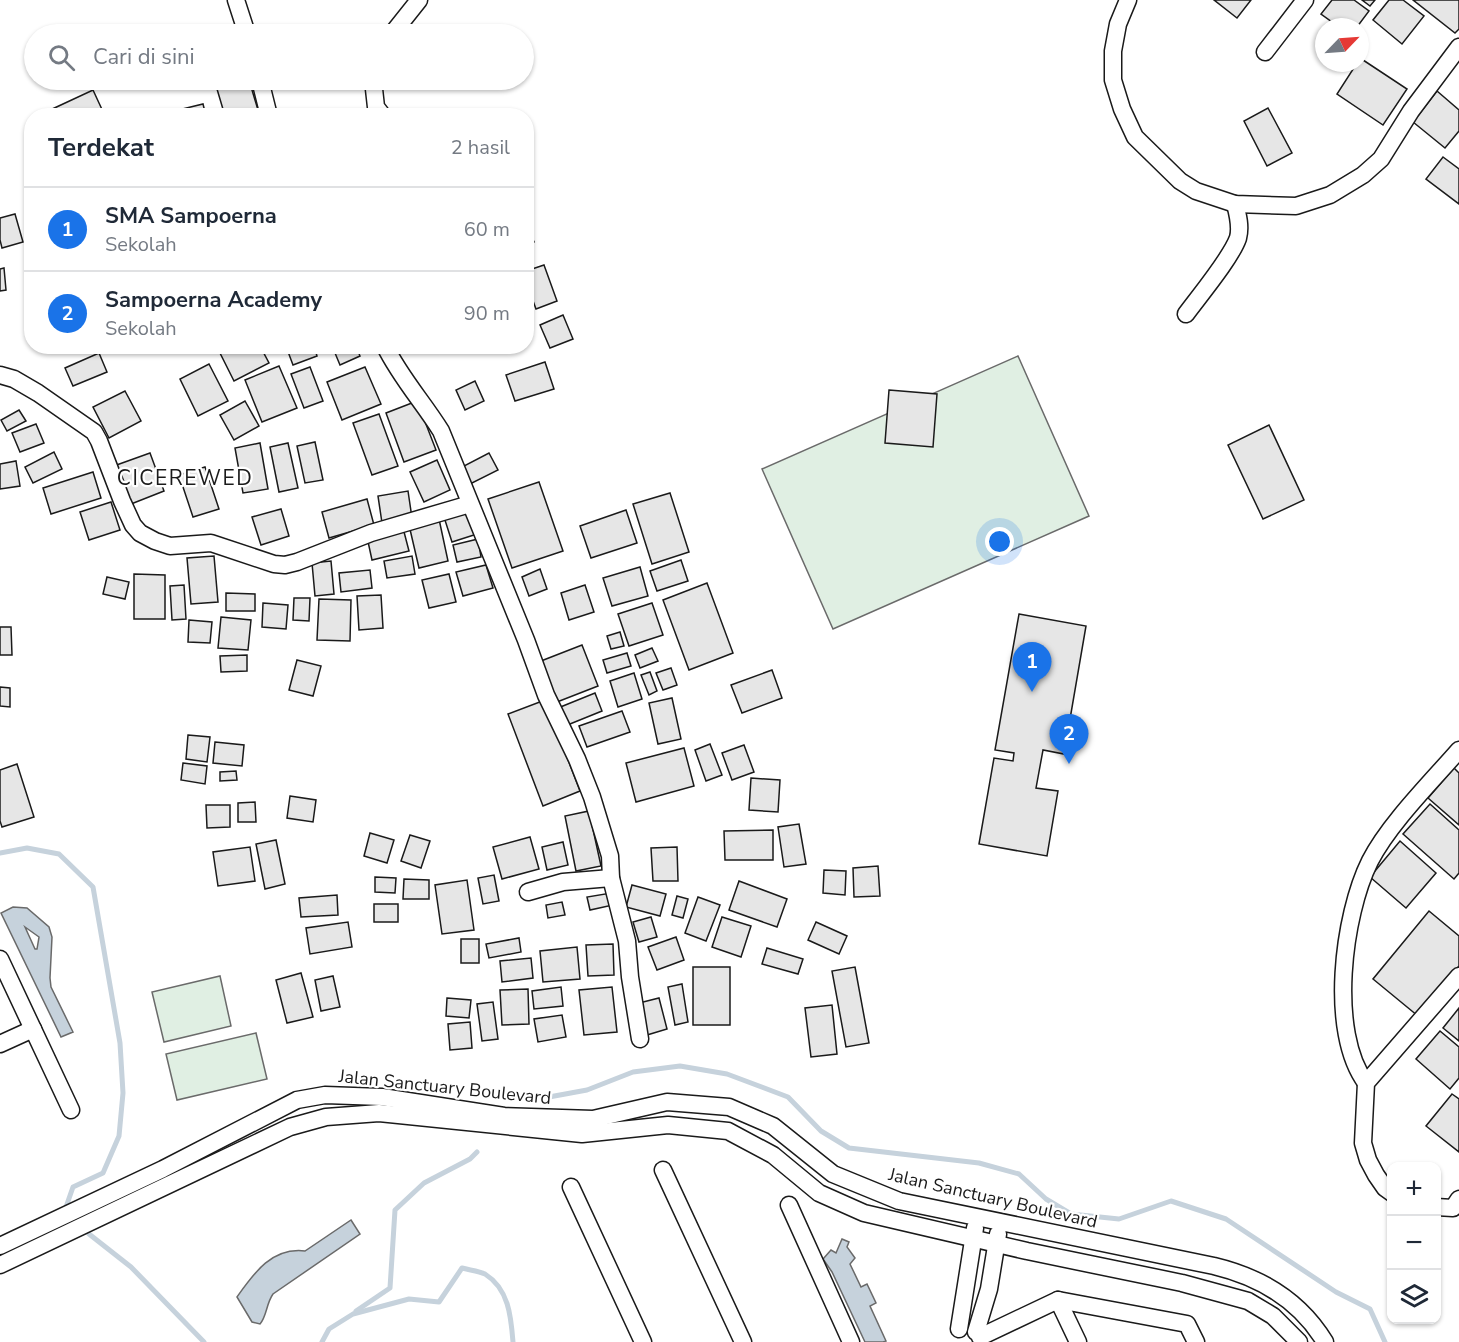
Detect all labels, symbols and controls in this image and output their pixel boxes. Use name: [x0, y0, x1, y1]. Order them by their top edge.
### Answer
north arrow: [1315, 18, 1369, 72]
search box: [24, 24, 534, 90]
icon: search: [45, 41, 78, 74]
text: Cari di sini: [93, 42, 195, 72]
text: Terdekat: [48, 130, 154, 165]
text: 2 hasil: [451, 134, 510, 161]
text: SMA Sampoerna: [105, 201, 277, 231]
text: 1: [62, 216, 74, 243]
text: 60 m: [464, 216, 510, 243]
text: Sekolah: [105, 231, 177, 258]
text: Sampoerna Academy: [105, 285, 322, 315]
text: 2: [62, 300, 74, 327]
text: 90 m: [464, 300, 510, 327]
text: Sekolah: [105, 315, 177, 342]
district label: CICEREWED: [117, 464, 253, 492]
your location: [985, 527, 1014, 556]
pin: 1: [1012, 642, 1052, 692]
pin: 2: [1050, 714, 1088, 764]
street label: Jalan Sanctuary Boulevard: [337, 1064, 552, 1110]
street label: Jalan Sanctuary Boulevard: [885, 1162, 1100, 1234]
map controls: [1387, 1162, 1441, 1324]
button: +: [1387, 1162, 1441, 1216]
button: −: [1387, 1216, 1441, 1270]
button: layers: [1387, 1270, 1441, 1324]

